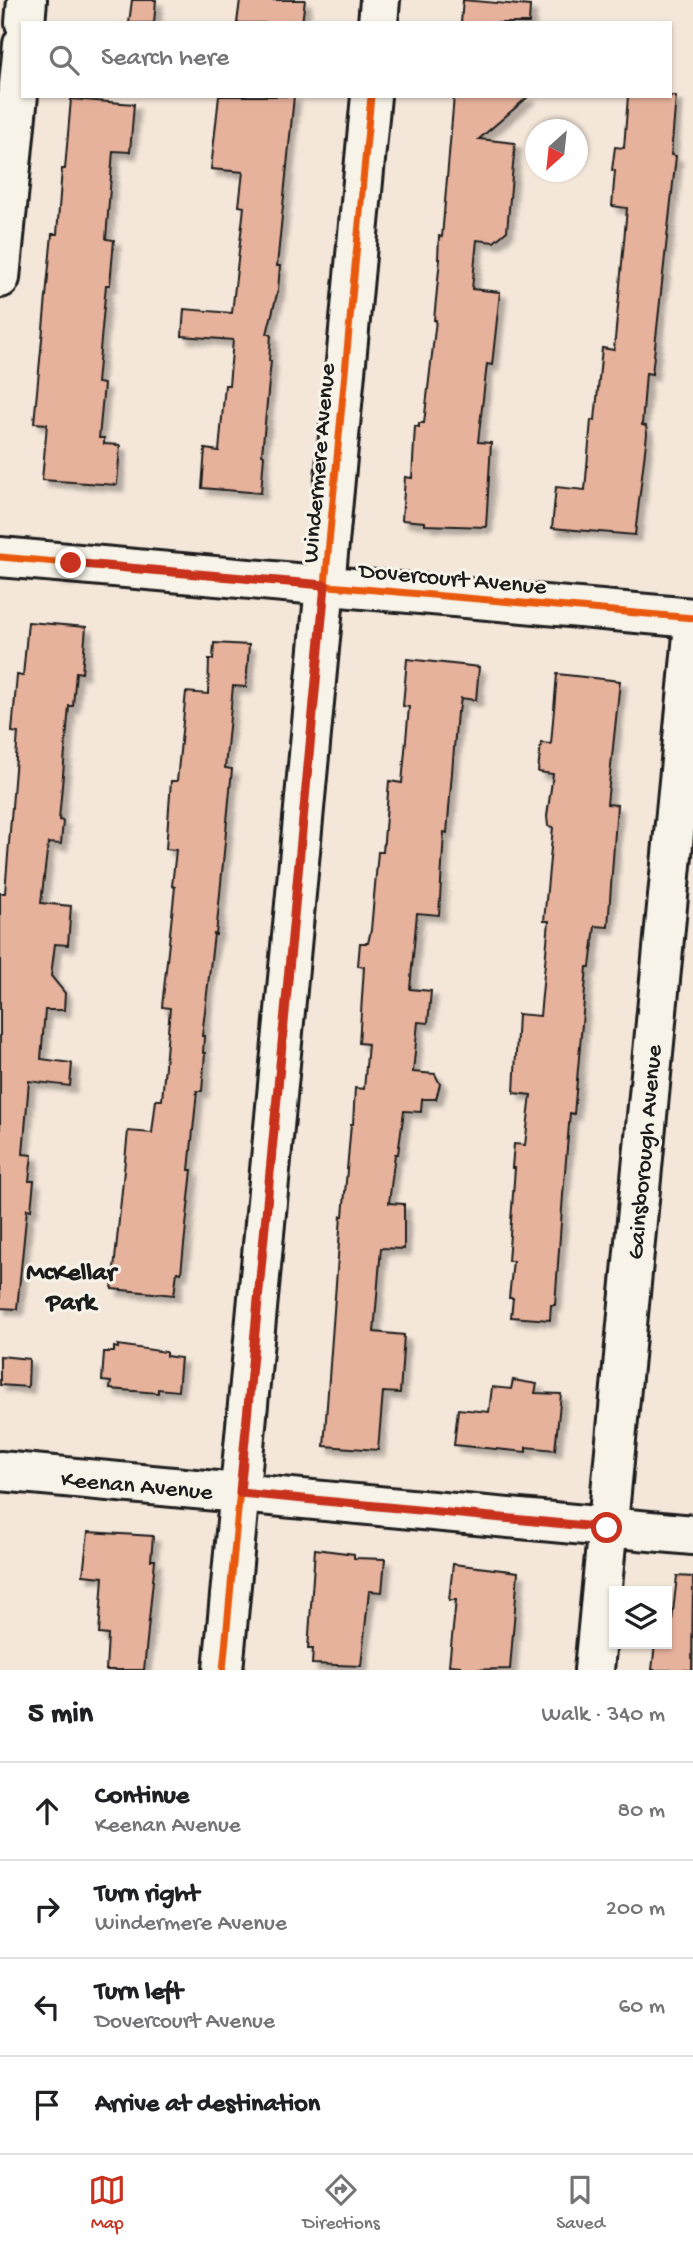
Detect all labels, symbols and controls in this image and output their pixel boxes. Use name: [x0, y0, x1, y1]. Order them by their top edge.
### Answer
search box: [21, 21, 672, 98]
icon: search: [45, 41, 83, 79]
text: Search here: [101, 44, 229, 75]
north arrow: [525, 119, 588, 182]
street label: Windermere Avenue: [297, 362, 344, 564]
route end: [55, 547, 86, 578]
street label: Dovercourt Avenue: [356, 558, 548, 603]
street label: Gainsborough Avenue: [623, 1043, 670, 1261]
district label: McKellar Park: [26, 1259, 119, 1320]
street label: Keenan Avenue: [60, 1466, 214, 1509]
route start: [591, 1512, 622, 1543]
map controls: [609, 1586, 672, 1649]
button: layers: [609, 1586, 672, 1649]
text: 5 min: [28, 1698, 93, 1733]
text: Walk · 340 m: [542, 1702, 665, 1729]
text: Continue: [95, 1782, 189, 1813]
icon: ahead: [28, 1792, 66, 1830]
text: 80 m: [618, 1798, 665, 1825]
text: Keenan Avenue: [95, 1813, 241, 1840]
text: Turn right: [95, 1880, 199, 1911]
icon: right: [28, 1890, 66, 1928]
text: 200 m: [606, 1896, 665, 1923]
text: Windermere Avenue: [95, 1911, 287, 1938]
text: Turn left: [95, 1978, 183, 2009]
icon: left: [28, 1988, 66, 2026]
text: 60 m: [619, 1994, 665, 2021]
text: Dovercourt Avenue: [95, 2009, 275, 2036]
icon: arrive: [28, 2086, 66, 2124]
text: Arrive at destination: [95, 2090, 320, 2121]
tab: Map: [88, 2171, 126, 2236]
tab: Directions: [303, 2171, 380, 2236]
tab: Saved: [556, 2171, 605, 2236]

